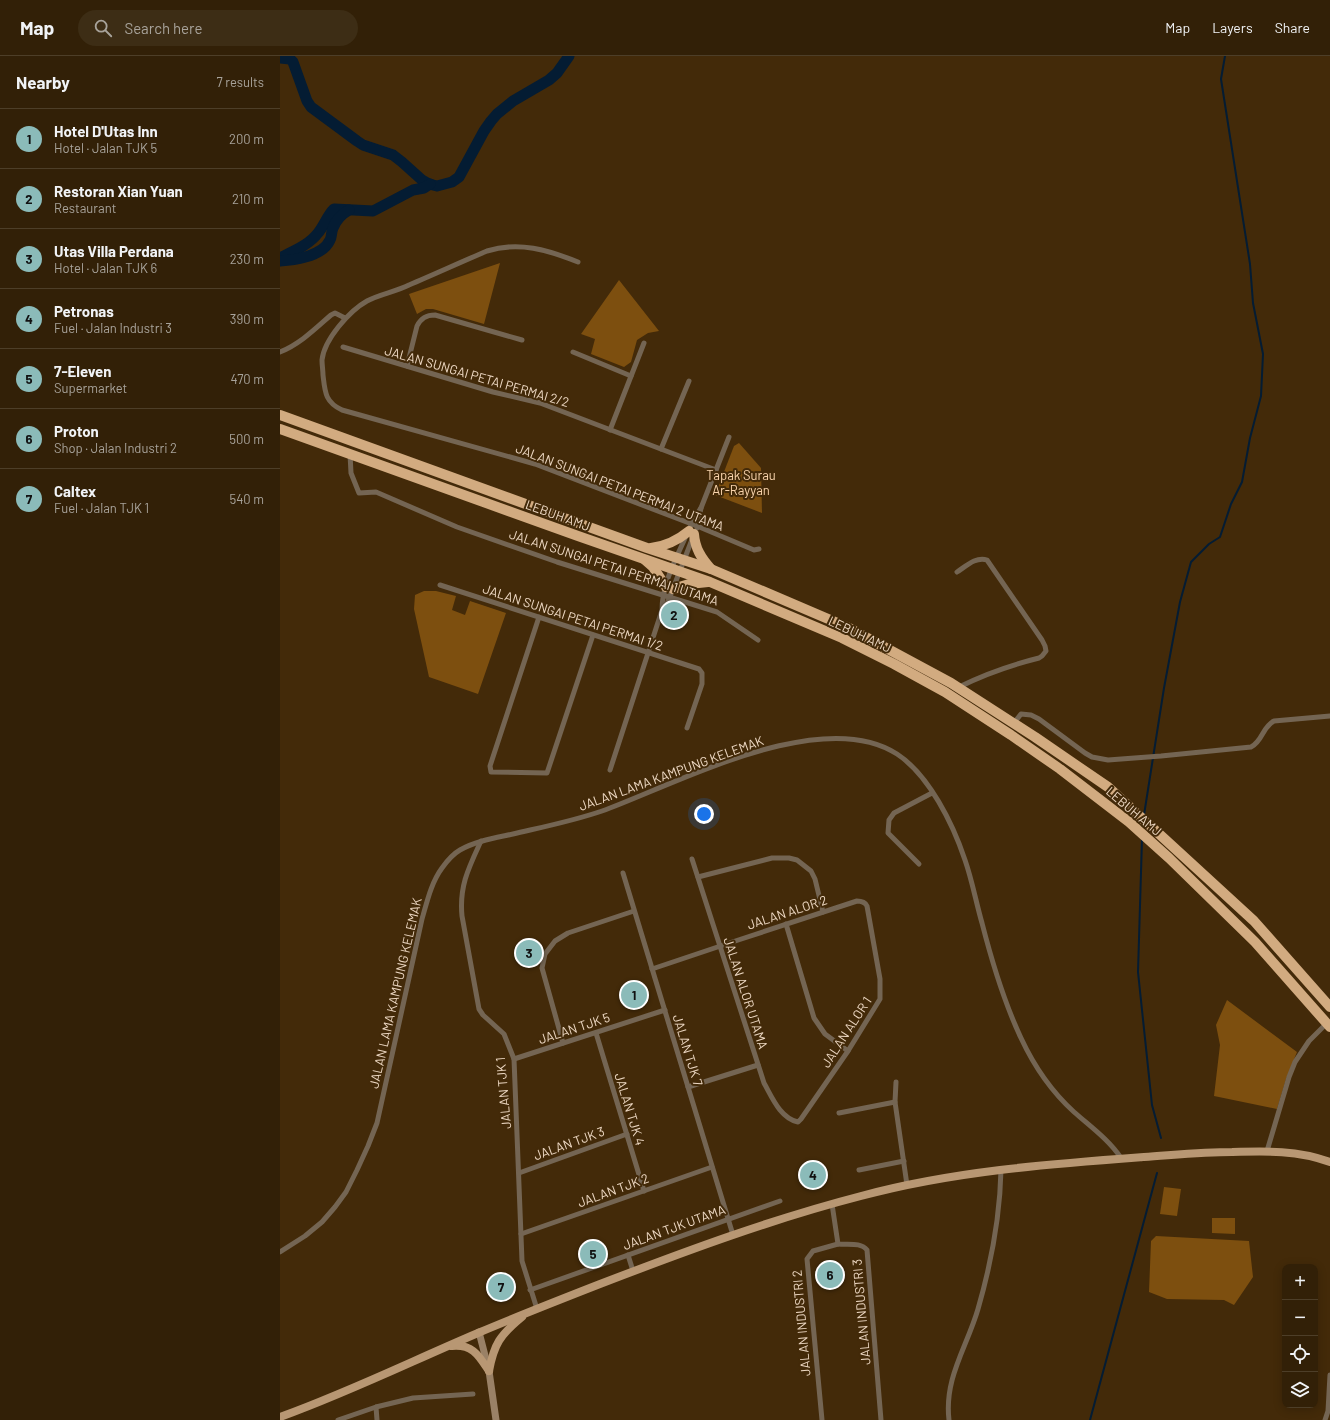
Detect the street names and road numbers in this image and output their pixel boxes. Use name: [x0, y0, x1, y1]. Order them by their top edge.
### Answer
street label: JALAN SUNGAI PETAI PERMAI 2/2: [383, 342, 571, 410]
street label: JALAN SUNGAI PETAI PERMAI 2 UTAMA: [514, 440, 726, 534]
street label: LEBUH AMJ: [523, 496, 593, 534]
street label: JALAN SUNGAI PETAI PERMAI 1 UTAMA: [507, 526, 721, 609]
street label: JALAN SUNGAI PETAI PERMAI 1/2: [481, 580, 665, 654]
street label: LEBUH AMJ: [826, 612, 894, 656]
street label: JALAN LAMA KAMPUNG KELEMAK: [577, 732, 766, 814]
street label: LEBUH AMJ: [1103, 783, 1165, 839]
street label: JALAN ALOR 2: [745, 892, 829, 932]
street label: JALAN LAMA KAMPUNG KELEMAK: [365, 896, 425, 1090]
street label: JALAN ALOR UTAMA: [720, 935, 772, 1051]
street label: JALAN ALOR 1: [817, 994, 875, 1070]
street label: JALAN TJK 5: [536, 1009, 612, 1047]
street label: JALAN TJK 7: [670, 1012, 706, 1088]
street label: JALAN TJK 1: [492, 1056, 514, 1130]
street label: JALAN TJK 4: [611, 1071, 649, 1147]
street label: JALAN TJK 3: [531, 1123, 607, 1163]
street label: JALAN TJK 2: [575, 1170, 651, 1210]
street label: JALAN TJK UTAMA: [621, 1201, 728, 1253]
street label: JALAN INDUSTRI 3: [848, 1258, 874, 1366]
street label: JALAN INDUSTRI 2: [788, 1269, 814, 1377]

